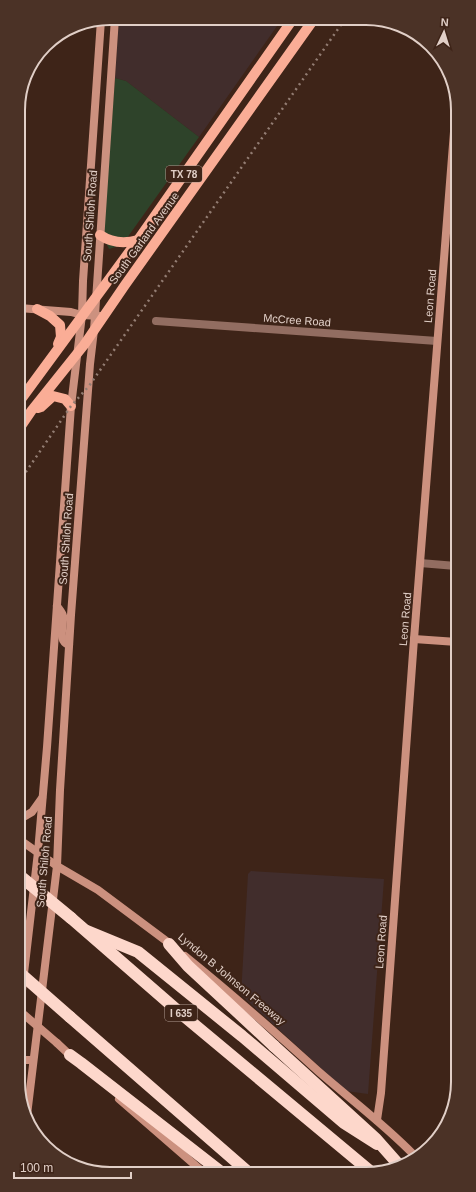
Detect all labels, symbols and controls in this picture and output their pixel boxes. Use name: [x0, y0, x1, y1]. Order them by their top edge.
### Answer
north arrow: [424, 12, 464, 52]
text: N: [440, 16, 449, 28]
road number: TX 78: [166, 166, 202, 182]
street label: South Shiloh Road: [81, 170, 99, 262]
street label: South Garland Avenue: [107, 190, 181, 286]
street label: Leon Road: [422, 269, 438, 323]
street label: McCree Road: [263, 312, 331, 328]
street label: South Shiloh Road: [57, 493, 75, 585]
street label: Leon Road: [397, 592, 413, 646]
street label: South Shiloh Road: [34, 816, 54, 908]
street label: Leon Road: [373, 915, 389, 969]
street label: Lyndon B Johnson Freeway: [176, 931, 288, 1028]
road number: I 635: [165, 1005, 197, 1021]
scale bar: [14, 1154, 131, 1180]
text: 100 m: [20, 1161, 53, 1175]

